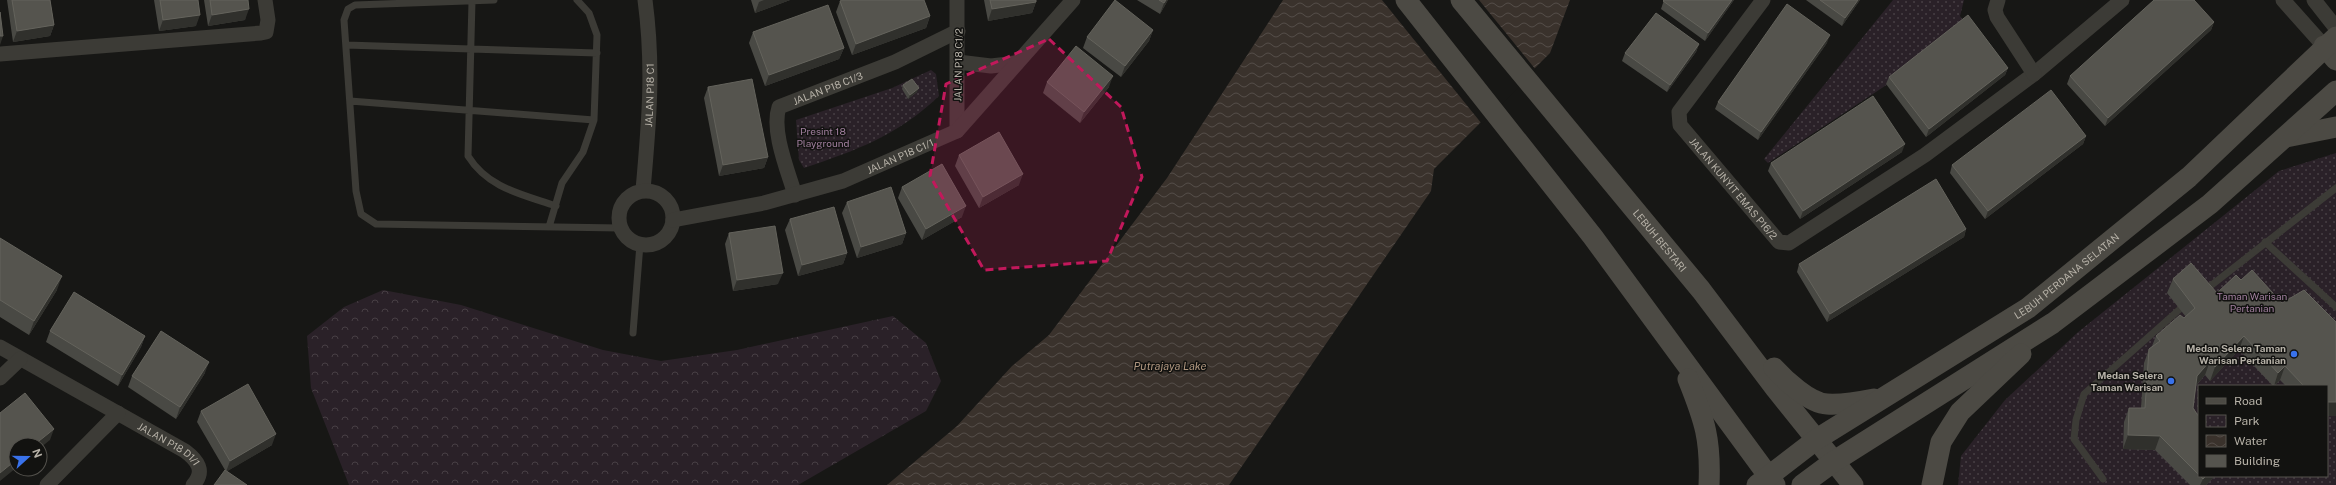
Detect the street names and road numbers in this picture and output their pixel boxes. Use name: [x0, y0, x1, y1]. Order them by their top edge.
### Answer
street label: JALAN P18 C1/2: [951, 28, 965, 102]
street label: JALAN P18 C1: [642, 63, 656, 127]
street label: JALAN P18 C1/3: [791, 69, 864, 107]
street label: JALAN KUNYIT EMAS P16/2: [1687, 135, 1780, 242]
street label: JALAN P18 C1/1: [865, 136, 935, 176]
street label: LEBUH BESTARI: [1631, 207, 1689, 274]
street label: LEBUH PERDANA SELATAN: [2012, 230, 2121, 321]
street label: JALAN P18 D1/1: [136, 420, 203, 468]

